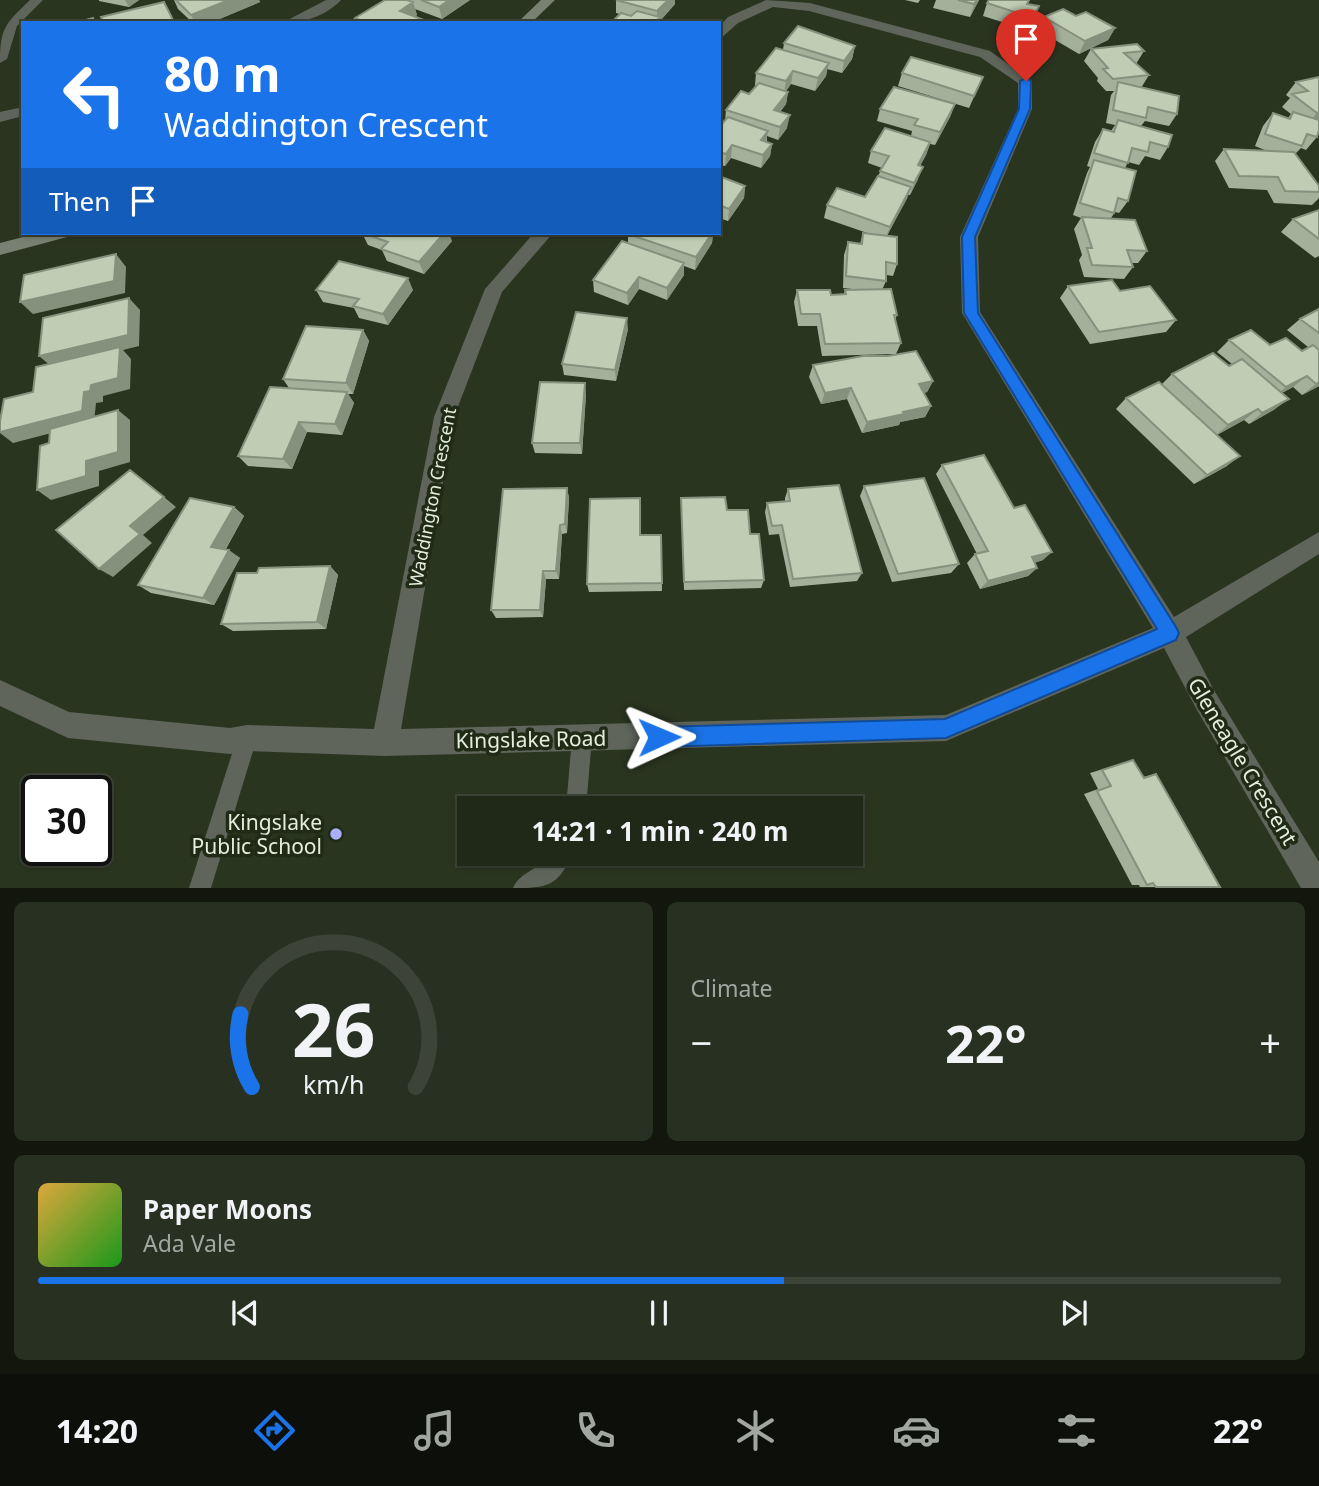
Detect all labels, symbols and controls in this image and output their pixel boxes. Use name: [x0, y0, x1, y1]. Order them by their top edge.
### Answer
pin: [996, 9, 1056, 81]
icon: arrive: [1007, 20, 1045, 58]
text: 80 m: [164, 40, 281, 106]
icon: left: [49, 49, 140, 140]
text: Waddington Crescent: [164, 103, 488, 146]
icon: arrive: [124, 182, 162, 220]
text: Then: [49, 183, 110, 219]
street label: Waddington Crescent: [403, 405, 461, 589]
street label: Gleneagle Crescent: [1182, 672, 1304, 850]
position arrow: [622, 700, 696, 774]
street label: Kingslake Road: [455, 724, 607, 754]
speed limit sign: 30: [21, 775, 112, 866]
place label: Kingslake Public School: [192, 808, 322, 860]
text: 14:21 · 1 min · 240 m: [532, 813, 788, 849]
marker: Kingslake Public School: [328, 826, 344, 842]
text: Climate: [691, 972, 773, 1004]
text: 26: [292, 980, 375, 1079]
text: 22°: [945, 1007, 1027, 1078]
text: −: [691, 1016, 712, 1068]
text: +: [1259, 1016, 1281, 1068]
text: km/h: [302, 1067, 364, 1101]
text: Paper Moons: [143, 1191, 312, 1227]
text: Ada Vale: [143, 1227, 236, 1259]
icon: previous: [226, 1294, 264, 1332]
icon: pause: [640, 1294, 678, 1332]
icon: next: [1055, 1294, 1093, 1332]
icon: directions: [250, 1406, 299, 1455]
icon: music: [410, 1406, 459, 1455]
icon: phone: [571, 1406, 620, 1455]
icon: climate: [731, 1406, 780, 1455]
icon: car: [892, 1406, 941, 1455]
icon: filters: [1052, 1406, 1101, 1455]
text: 14:20: [56, 1409, 138, 1452]
text: 22°: [1213, 1409, 1263, 1452]

